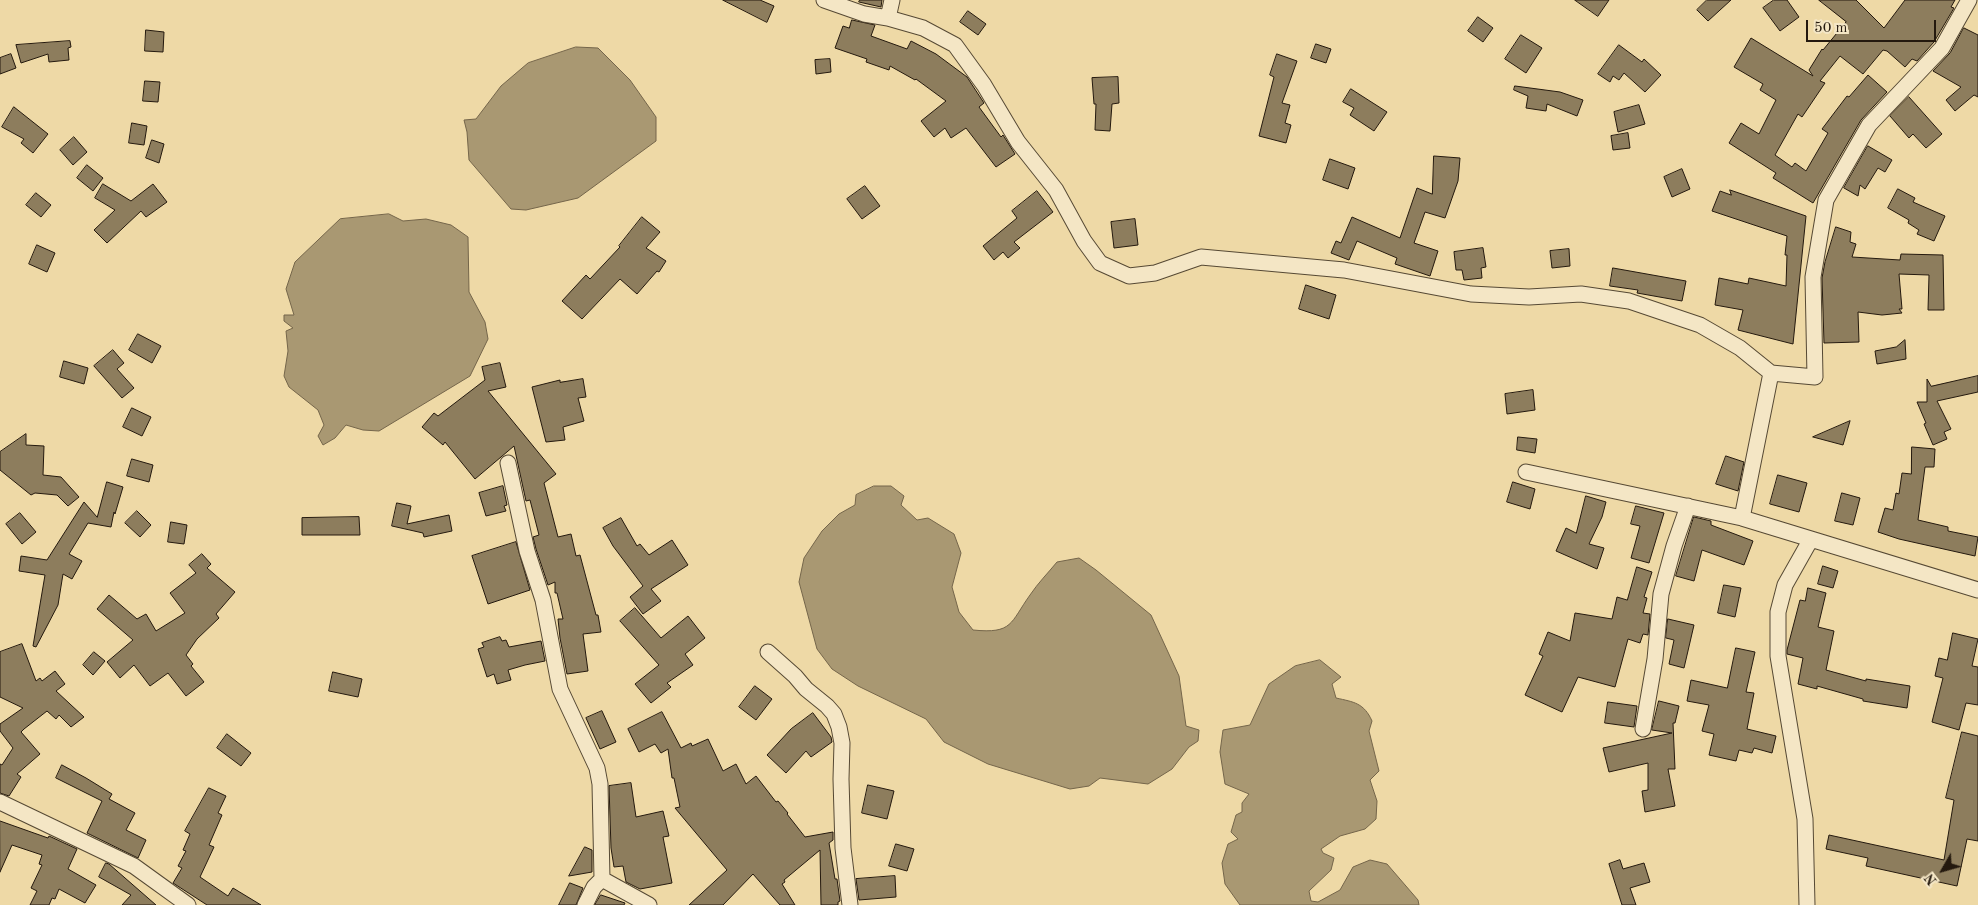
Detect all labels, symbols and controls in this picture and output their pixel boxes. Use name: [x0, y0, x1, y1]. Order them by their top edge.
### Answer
scale bar: [1808, 10, 1938, 42]
text: 50 m: [1814, 21, 1848, 36]
north arrow: [1918, 845, 1968, 895]
text: N: [1922, 871, 1940, 888]

